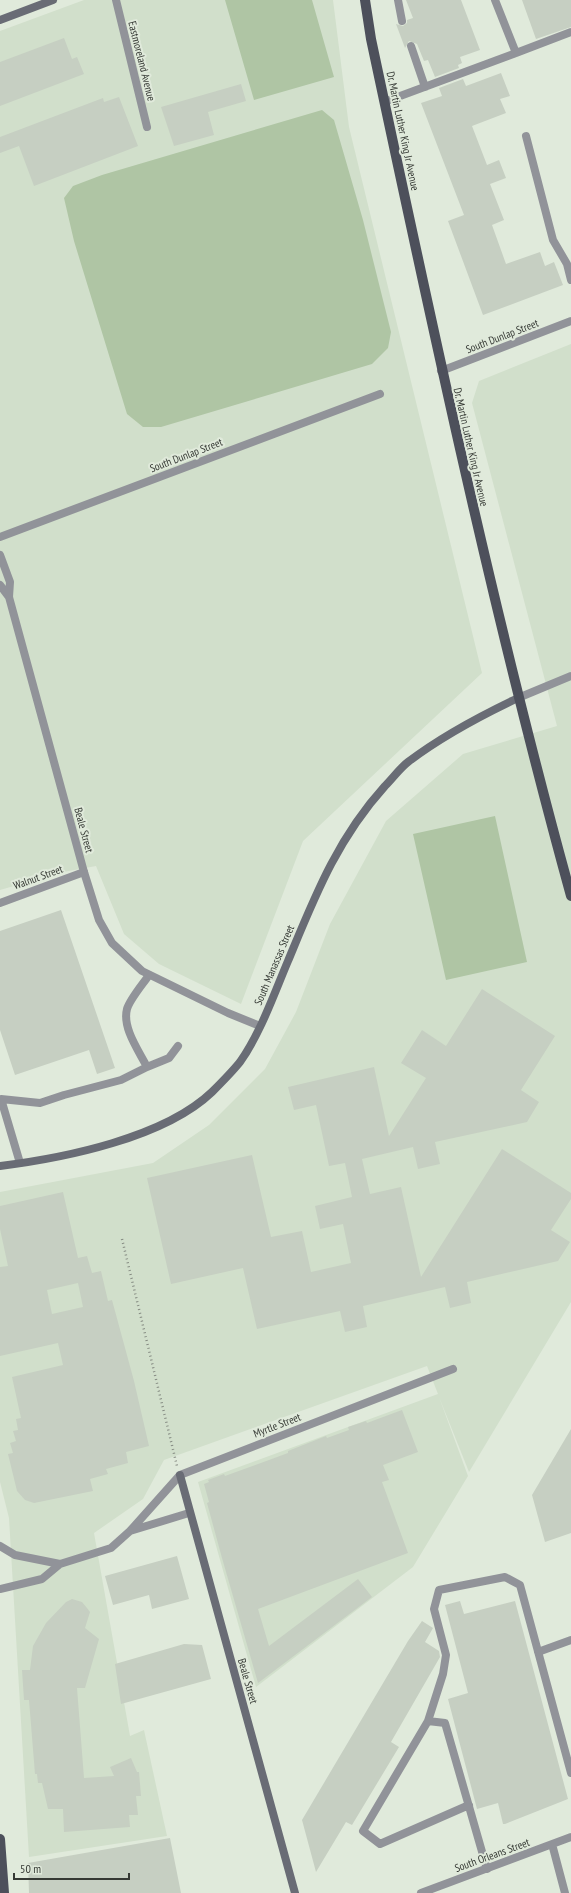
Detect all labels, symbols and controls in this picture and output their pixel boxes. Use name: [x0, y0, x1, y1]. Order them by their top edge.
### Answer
street label: Eastmoreland Avenue: [125, 20, 159, 103]
street label: Dr. Martin Luther King Jr Avenue: [384, 70, 423, 192]
street label: South Dunlap Street: [464, 316, 540, 356]
street label: Dr. Martin Luther King Jr Avenue: [451, 386, 492, 508]
street label: South Dunlap Street: [148, 435, 224, 475]
street label: Beale Street: [71, 806, 97, 854]
street label: Walnut Street: [11, 862, 65, 892]
street label: South Manassas Street: [251, 923, 297, 1007]
street label: Myrtle Street: [251, 1410, 303, 1440]
street label: Beale Street: [235, 1657, 261, 1705]
street label: South Orleans Street: [453, 1835, 531, 1875]
scale bar: [14, 1855, 129, 1881]
text: 50 m: [20, 1861, 41, 1876]

